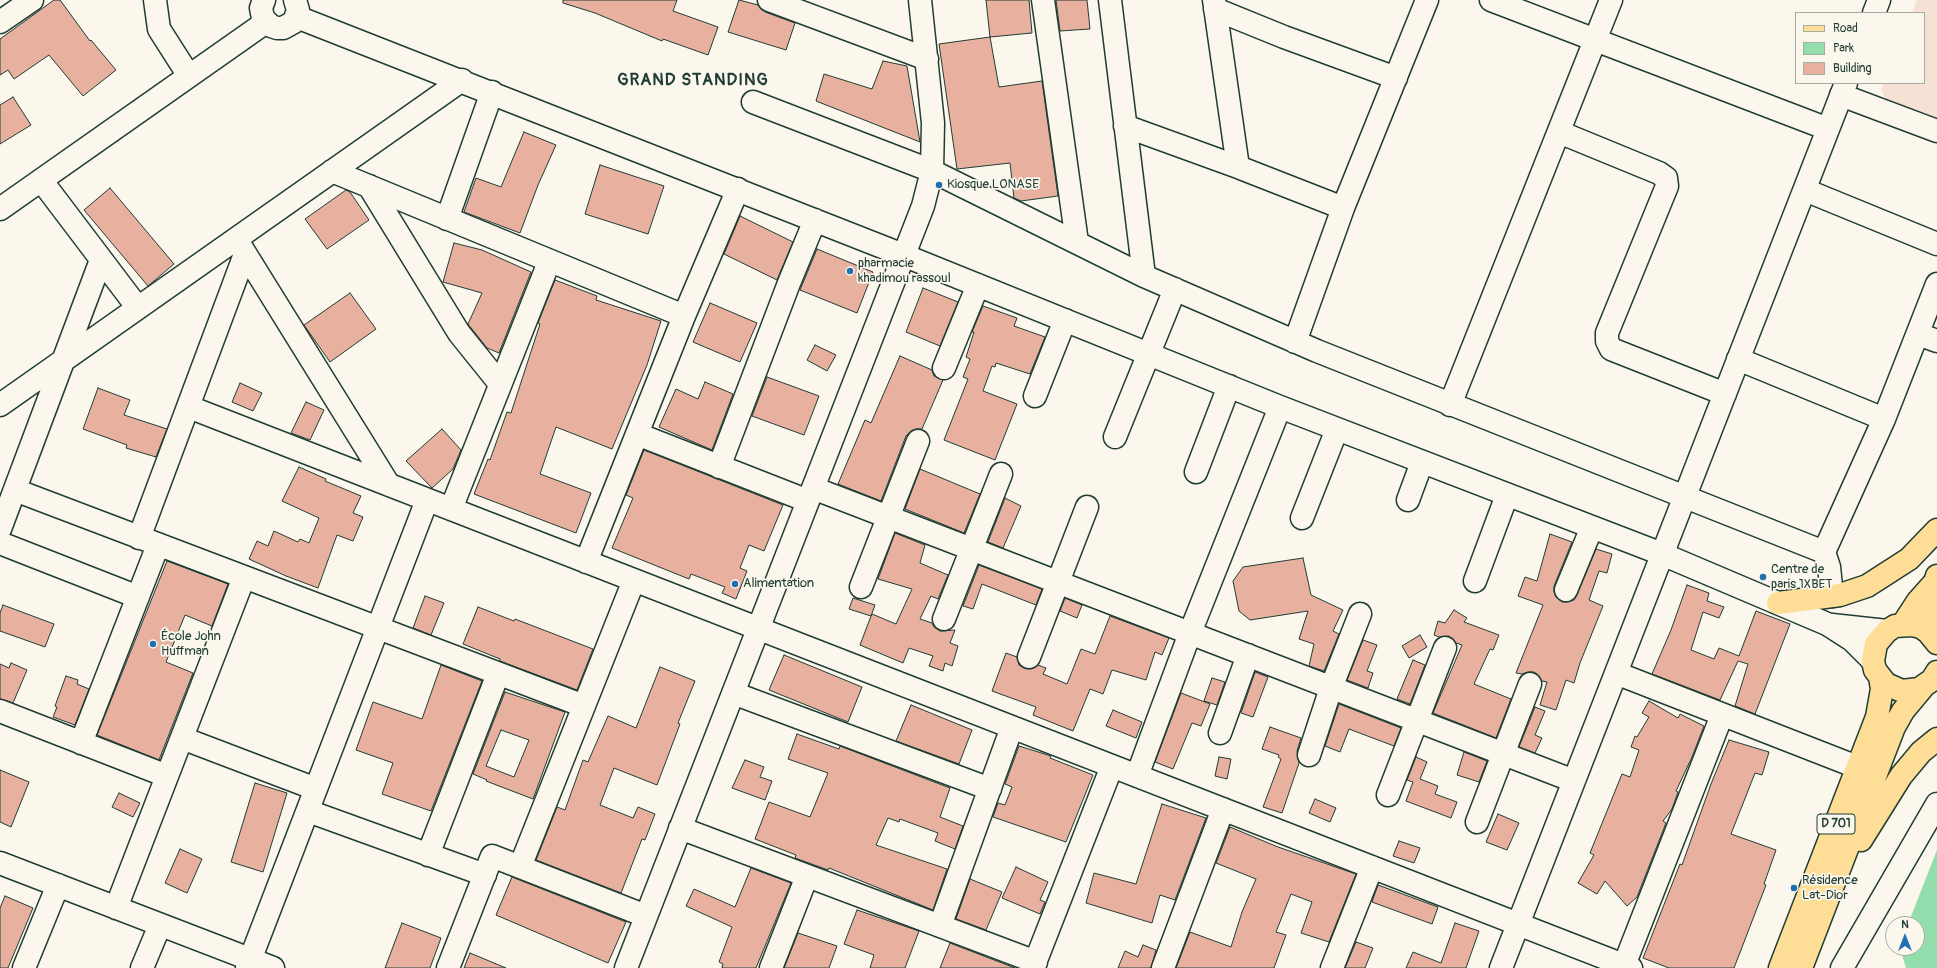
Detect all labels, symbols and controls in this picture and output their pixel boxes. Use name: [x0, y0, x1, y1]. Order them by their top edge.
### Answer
legend: [1795, 12, 1925, 84]
text: Road: [1833, 21, 1858, 36]
text: Park: [1833, 41, 1854, 56]
text: Building: [1833, 61, 1872, 76]
district label: GRAND STANDING: [617, 71, 769, 91]
place label: Kiosque LONASE: [947, 177, 1039, 193]
marker: Kiosque LONASE: [934, 180, 944, 190]
place label: pharmacie khadimou rassoul: [858, 256, 951, 287]
marker: pharmacie khadimou rassoul: [845, 266, 855, 276]
place label: Centre de paris 1XBET: [1771, 562, 1833, 593]
marker: Centre de paris 1XBET: [1758, 572, 1768, 582]
place label: Alimentation: [743, 576, 814, 592]
marker: Alimentation: [730, 579, 740, 589]
place label: École John Huffman: [161, 629, 221, 660]
marker: École John Huffman: [148, 639, 158, 649]
road number: D 701: [1817, 814, 1855, 834]
place label: Résidence Lat-Dior: [1802, 873, 1858, 904]
marker: Résidence Lat-Dior: [1789, 883, 1799, 893]
north arrow: [1885, 916, 1925, 956]
text: N: [1901, 918, 1909, 931]

